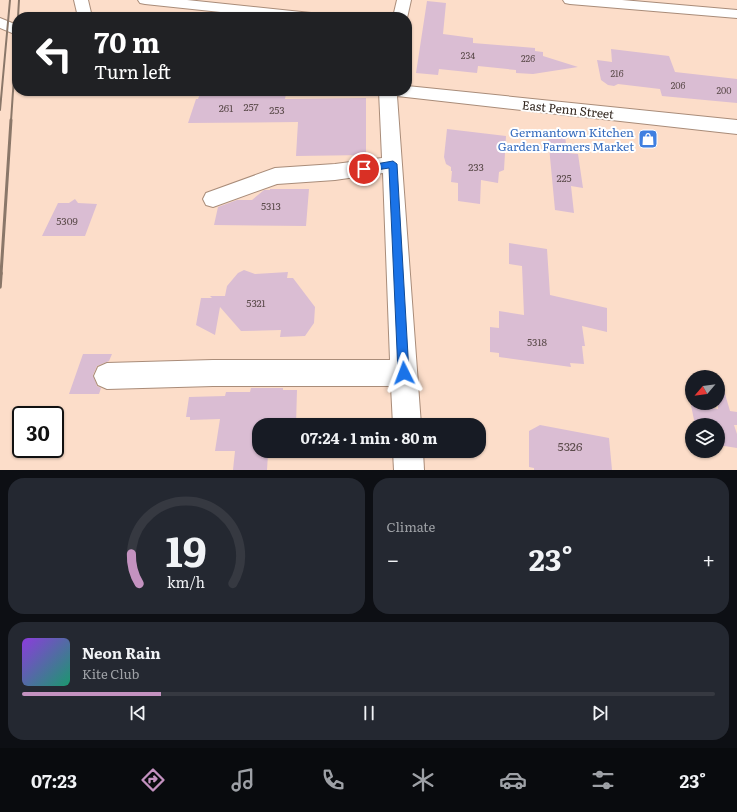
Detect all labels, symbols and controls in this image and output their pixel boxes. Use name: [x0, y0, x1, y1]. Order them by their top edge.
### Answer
text: 70 m: [94, 20, 160, 62]
icon: left: [28, 28, 80, 80]
house number: 234: [461, 48, 475, 62]
house number: 226: [521, 51, 535, 65]
text: Turn left: [94, 58, 171, 85]
house number: 216: [610, 66, 624, 80]
house number: 206: [671, 78, 685, 92]
house number: 200: [717, 83, 731, 97]
street label: East Penn Street: [521, 95, 615, 123]
house number: 257: [243, 99, 259, 114]
house number: 261: [219, 100, 233, 115]
house number: 253: [269, 102, 285, 117]
place label: Germantown Kitchen Garden Farmers Market: [498, 123, 634, 155]
shop icon: Germantown Kitchen Garden Farmers Market: [637, 128, 659, 150]
pin: [347, 152, 381, 186]
icon: arrive: [353, 158, 375, 180]
house number: 233: [468, 159, 484, 174]
house number: 225: [556, 170, 572, 185]
house number: 5313: [261, 198, 281, 213]
house number: 5309: [56, 213, 78, 228]
house number: 5321: [246, 295, 266, 310]
house number: 5318: [527, 334, 548, 349]
position arrow: [383, 352, 425, 394]
north arrow: [685, 370, 725, 410]
map controls: [685, 370, 725, 458]
speed limit sign: 30: [12, 406, 64, 458]
button: layers: [685, 418, 725, 458]
text: 07:24 · 1 min · 80 m: [301, 426, 437, 449]
house number: 5326: [558, 437, 583, 455]
text: Climate: [387, 517, 435, 536]
text: 19: [166, 518, 207, 580]
text: 23°: [529, 536, 573, 580]
text: −: [387, 542, 399, 575]
text: +: [702, 542, 715, 575]
text: km/h: [167, 571, 206, 592]
text: Neon Rain: [82, 641, 161, 664]
text: Kite Club: [82, 664, 139, 683]
icon: previous: [127, 702, 149, 724]
icon: pause: [358, 702, 380, 724]
icon: next: [589, 702, 611, 724]
icon: directions: [139, 766, 167, 794]
icon: music: [229, 766, 257, 794]
icon: phone: [319, 766, 347, 794]
icon: climate: [409, 766, 437, 794]
icon: car: [499, 766, 527, 794]
icon: filters: [589, 766, 617, 794]
text: 07:23: [31, 767, 77, 794]
text: 23°: [679, 767, 706, 794]

